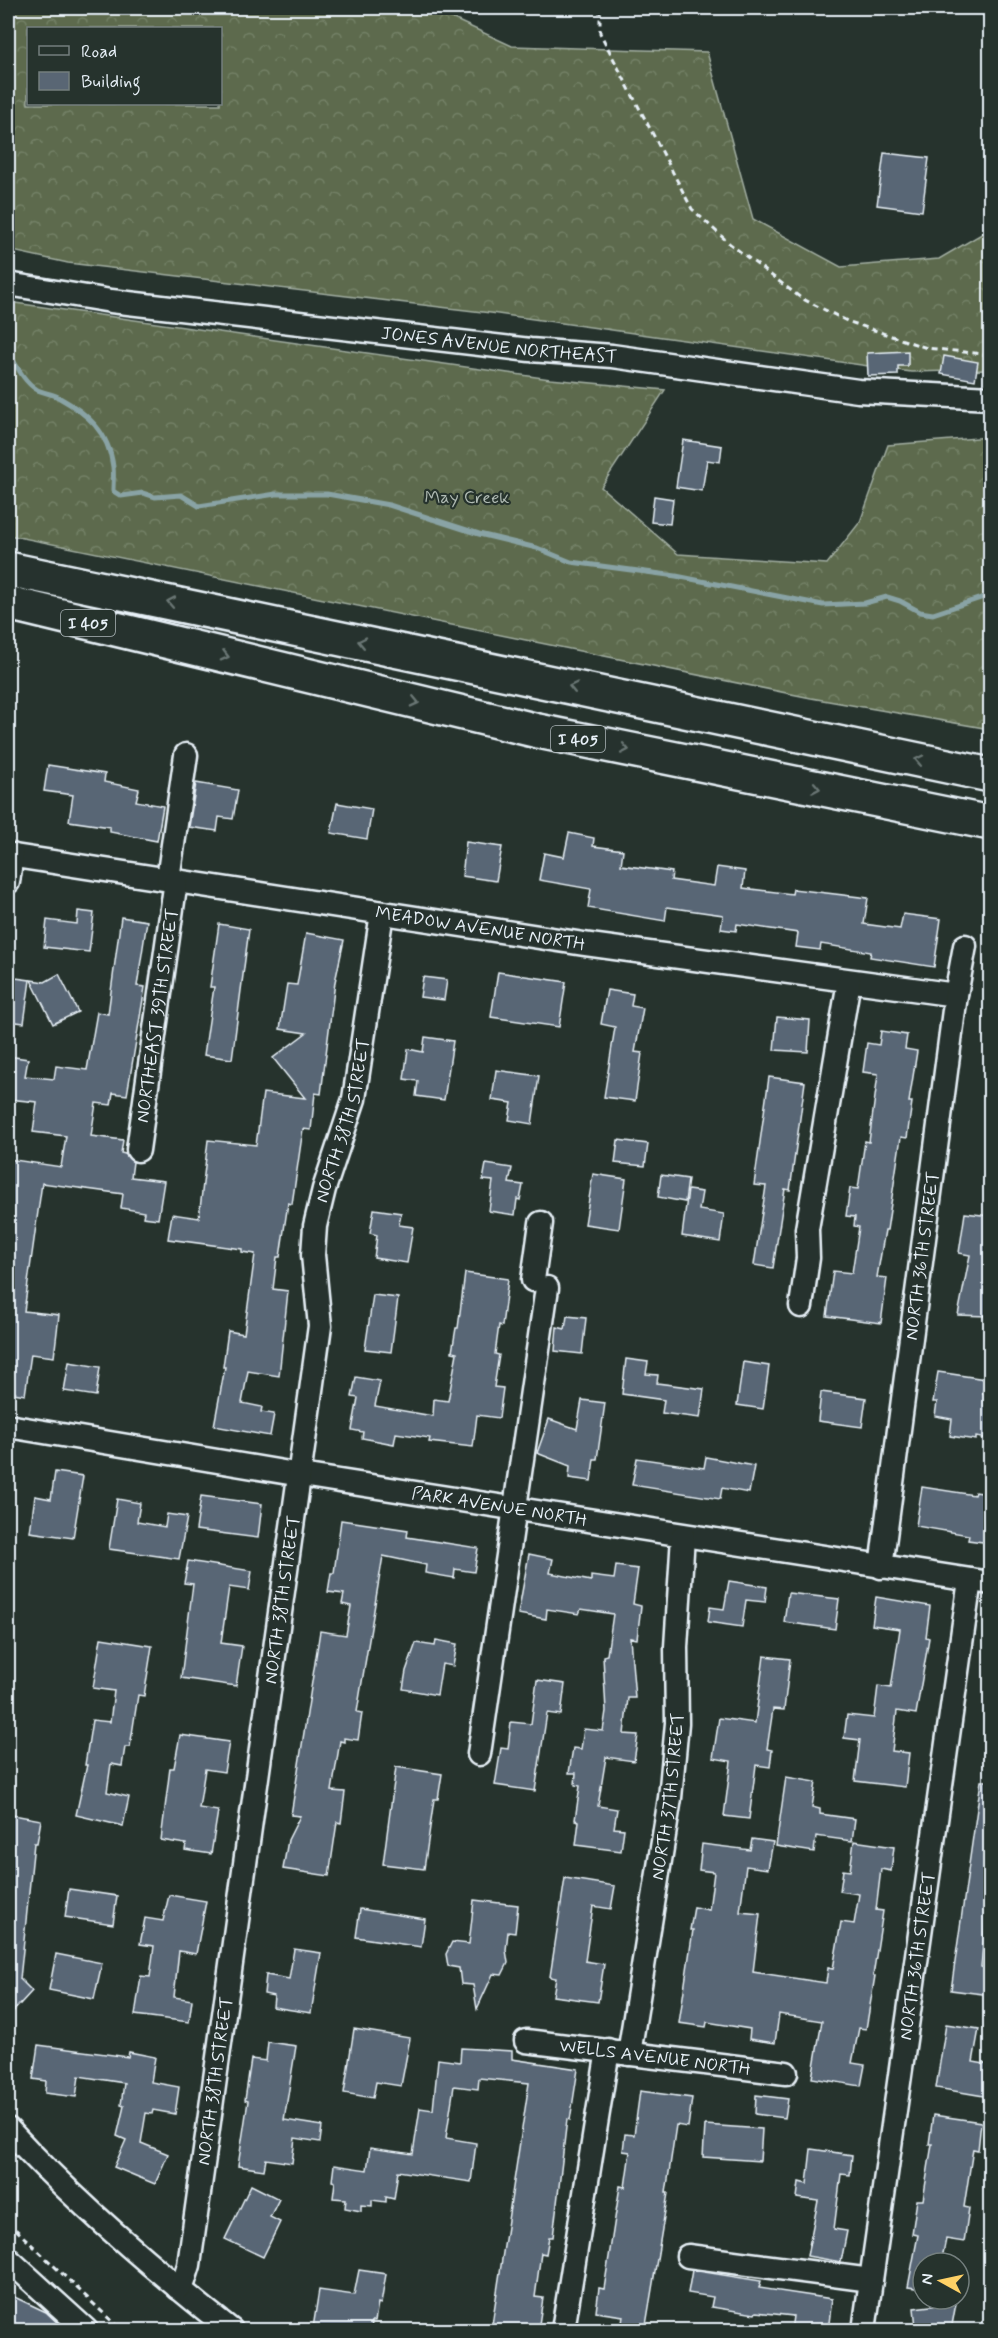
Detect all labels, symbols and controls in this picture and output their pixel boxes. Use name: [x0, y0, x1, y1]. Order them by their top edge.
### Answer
legend: [27, 27, 222, 105]
text: Road: [81, 40, 117, 64]
text: Building: [81, 70, 141, 96]
street label: JONES AVENUE NORTHEAST: [380, 322, 618, 369]
park label: May Creek: [425, 486, 509, 510]
one-way arrow: [166, 596, 176, 609]
road number: I 405: [61, 610, 115, 636]
one-way arrow: [357, 636, 367, 649]
one-way arrow: [220, 648, 230, 661]
one-way arrow: [569, 681, 579, 694]
one-way arrow: [409, 694, 419, 707]
road number: I 405: [551, 726, 605, 752]
one-way arrow: [620, 742, 630, 755]
one-way arrow: [914, 754, 924, 767]
one-way arrow: [811, 781, 821, 794]
street label: MEADOW AVENUE NORTH: [374, 901, 587, 957]
street label: NORTHEAST 39TH STREET: [131, 907, 185, 1124]
street label: NORTH 38TH STREET: [310, 1036, 376, 1205]
street label: NORTH 36TH STREET: [900, 1170, 946, 1342]
street label: PARK AVENUE NORTH: [410, 1482, 589, 1533]
street label: NORTH 38TH STREET: [259, 1514, 306, 1685]
street label: NORTH 37TH STREET: [646, 1712, 690, 1882]
street label: NORTH 36TH STREET: [894, 1870, 942, 2042]
street label: NORTH 38TH STREET: [192, 1995, 239, 2167]
street label: WELLS AVENUE NORTH: [558, 2034, 752, 2082]
north arrow: [911, 2251, 971, 2311]
text: N: [916, 2272, 939, 2286]

